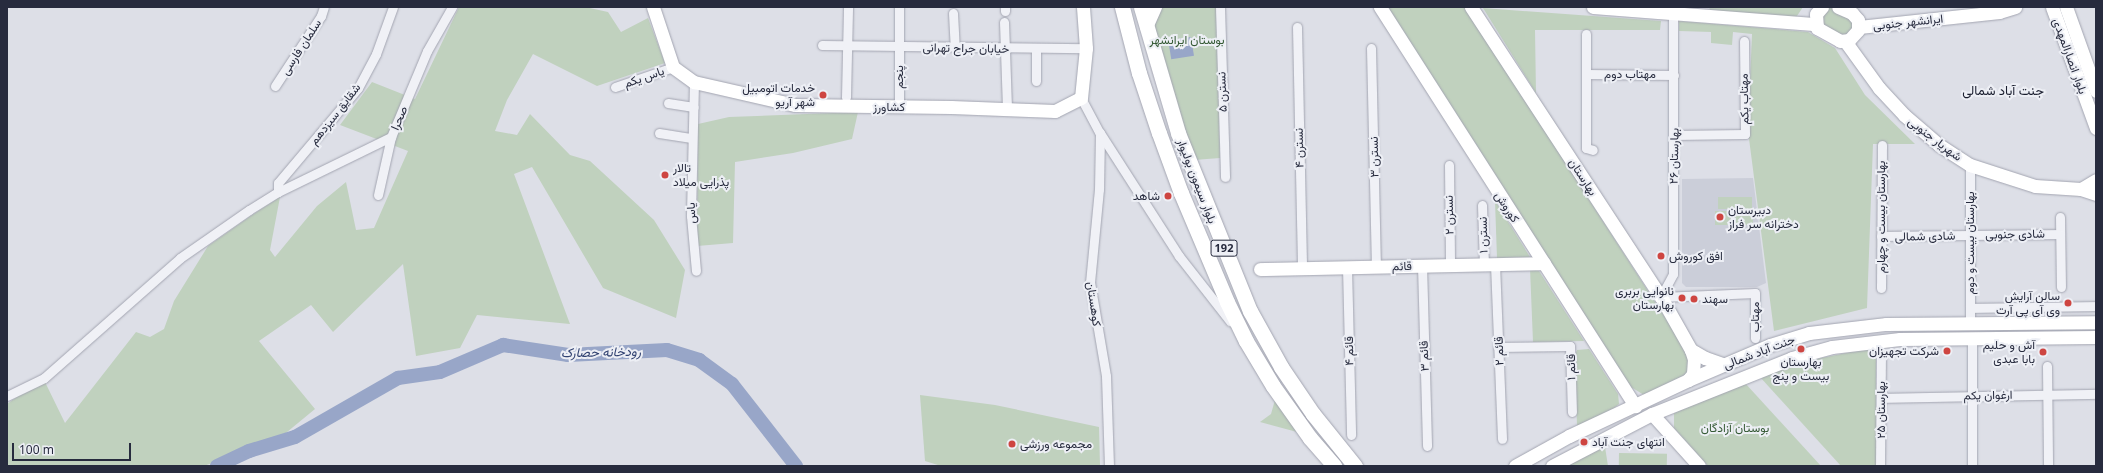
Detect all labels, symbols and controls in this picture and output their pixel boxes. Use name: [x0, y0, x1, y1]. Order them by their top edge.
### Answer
street label: ایرانشهر جنوبی: [1872, 11, 1944, 33]
street label: سلمان فارسی: [278, 16, 324, 78]
street label: بلوار انصارالمهدی: [2050, 16, 2090, 96]
park label: بوستان ایرانشهر: [1149, 33, 1225, 47]
street label: خیابان جراح تهرانی: [923, 40, 1009, 56]
street label: یاس یکم: [622, 63, 666, 91]
street label: پنجم: [892, 65, 906, 89]
street label: مهتاب دوم: [1604, 67, 1656, 81]
street label: نسترن ۵: [1214, 72, 1230, 112]
street label: مهتاب یکم: [1736, 73, 1752, 125]
street label: شقایق سیزدهم: [306, 80, 364, 148]
place label: خدمات اتومبیل شهر آریو: [742, 81, 815, 109]
district label: جنت‌ آباد شمالی: [1962, 82, 2044, 98]
marker: خدمات اتومبیل شهر آریو: [818, 90, 828, 100]
street label: کشاورز: [873, 100, 905, 114]
street label: صحرا: [388, 104, 410, 132]
street label: شهریار جنوبی: [1905, 114, 1965, 164]
street label: نسترن ۴: [1291, 128, 1307, 168]
street label: بهارستان ۲۶: [1666, 128, 1682, 184]
street label: نسترن ۳: [1366, 136, 1382, 178]
street label: بلوار سیمون بولیوار: [1174, 137, 1220, 225]
street label: بهارستان: [1566, 156, 1600, 198]
place label: تالار پذرایی میلاد: [673, 161, 729, 189]
street label: بهارستان بیست و چهارم: [1874, 161, 1888, 273]
marker: تالار پذرایی میلاد: [660, 170, 670, 180]
place label: شاهد: [1133, 189, 1160, 203]
street label: کوروش: [1492, 189, 1522, 225]
marker: شاهد: [1163, 191, 1173, 201]
street label: بهارستان بیست و دوم: [1963, 191, 1977, 295]
street label: نسترن ۲: [1441, 195, 1457, 235]
street label: یاس: [683, 202, 699, 224]
place label: دبیرستان دخترانه سر فراز: [1728, 203, 1799, 231]
marker: دبیرستان دخترانه سر فراز: [1715, 212, 1725, 222]
street label: نسترن ۱: [1475, 216, 1491, 254]
street label: شادی جنوبی: [1985, 226, 2045, 242]
street label: شادی شمالی: [1895, 228, 1955, 244]
road number: 192: [1210, 239, 1238, 257]
place label: افق کوروش: [1669, 249, 1723, 263]
marker: افق کوروش: [1656, 251, 1666, 261]
street label: قائم: [1392, 259, 1412, 273]
street label: کوهستان: [1084, 281, 1104, 327]
place label: نانوایی بربری بهارستان: [1615, 284, 1674, 312]
place label: سالن آرایش وی آی پی آرت: [1996, 289, 2060, 317]
place label: سهند: [1702, 292, 1728, 306]
marker: نانوایی بربری بهارستان: [1677, 293, 1687, 303]
marker: سهند: [1689, 294, 1699, 304]
marker: سالن آرایش وی آی پی آرت: [2063, 298, 2073, 308]
street label: مهتاب: [1748, 302, 1762, 332]
street label: جنت آباد شمالی: [1721, 332, 1797, 372]
street label: قائم ۴: [1342, 336, 1356, 366]
street label: قائم ۲: [1491, 336, 1507, 366]
place label: آش و حلیم بابا عبدی: [1983, 338, 2035, 366]
street label: قائم ۳: [1416, 340, 1432, 372]
water label: رودخانه حصارک: [561, 344, 641, 360]
marker: بهارستان بیست و پنج: [1796, 344, 1806, 354]
place label: شرکت تجهیزان: [1869, 344, 1939, 358]
marker: شرکت تجهیزان: [1942, 346, 1952, 356]
marker: آش و حلیم بابا عبدی: [2038, 347, 2048, 357]
street label: قائم ۱: [1564, 354, 1578, 380]
place label: بهارستان بیست و پنج: [1773, 355, 1829, 383]
street label: بهارستان ۲۵: [1874, 381, 1888, 439]
street label: ارغوان یکم: [1963, 387, 2013, 403]
park label: بوستان آزادگان: [1701, 421, 1769, 435]
scale bar: [14, 435, 133, 461]
place label: انتهای جنت آباد: [1592, 435, 1665, 449]
place label: مجموعه ورزشی: [1020, 437, 1092, 451]
marker: انتهای جنت آباد: [1579, 437, 1589, 447]
marker: مجموعه ورزشی: [1007, 439, 1017, 449]
text: 100 m: [19, 441, 54, 458]

